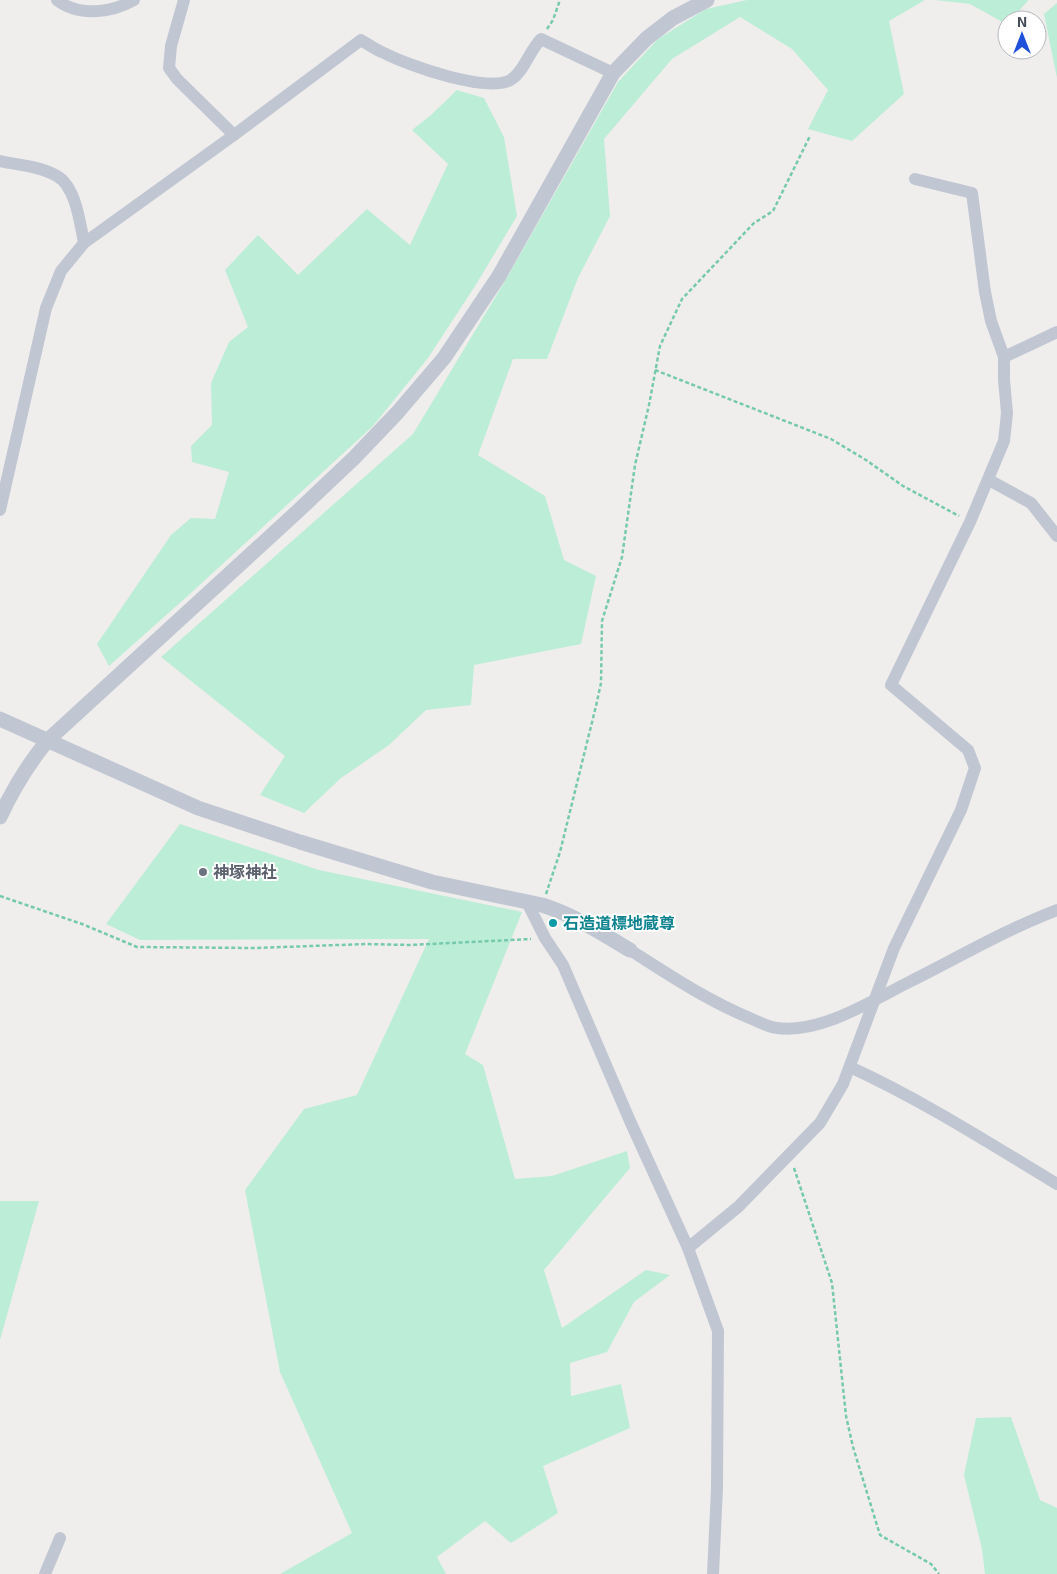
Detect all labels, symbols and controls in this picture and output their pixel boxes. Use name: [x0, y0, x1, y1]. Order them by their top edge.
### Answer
north arrow: [997, 10, 1047, 60]
text: N: [1017, 13, 1027, 30]
place label: 神塚神社: [213, 862, 277, 881]
marker: 神塚神社: [197, 866, 209, 878]
place label: 石造道標地蔵尊: [563, 913, 675, 932]
marker: 石造道標地蔵尊: [547, 917, 559, 929]

